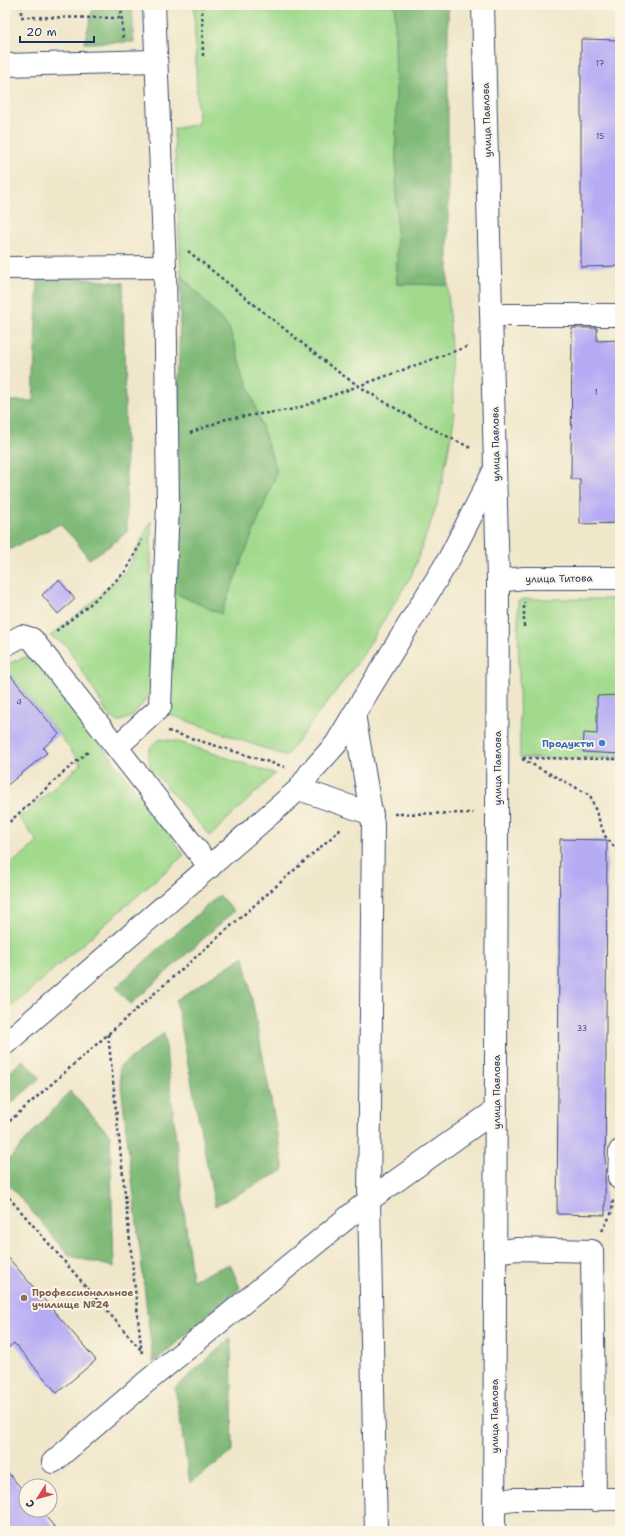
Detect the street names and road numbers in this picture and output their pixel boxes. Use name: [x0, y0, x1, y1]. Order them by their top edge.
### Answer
street label: улица Павлова: [479, 82, 494, 158]
street label: улица Павлова: [488, 406, 503, 481]
street label: улица Титова: [525, 571, 594, 586]
street label: улица Павлова: [491, 730, 504, 805]
street label: улица Павлова: [490, 1054, 503, 1129]
street label: улица Павлова: [488, 1378, 501, 1453]

